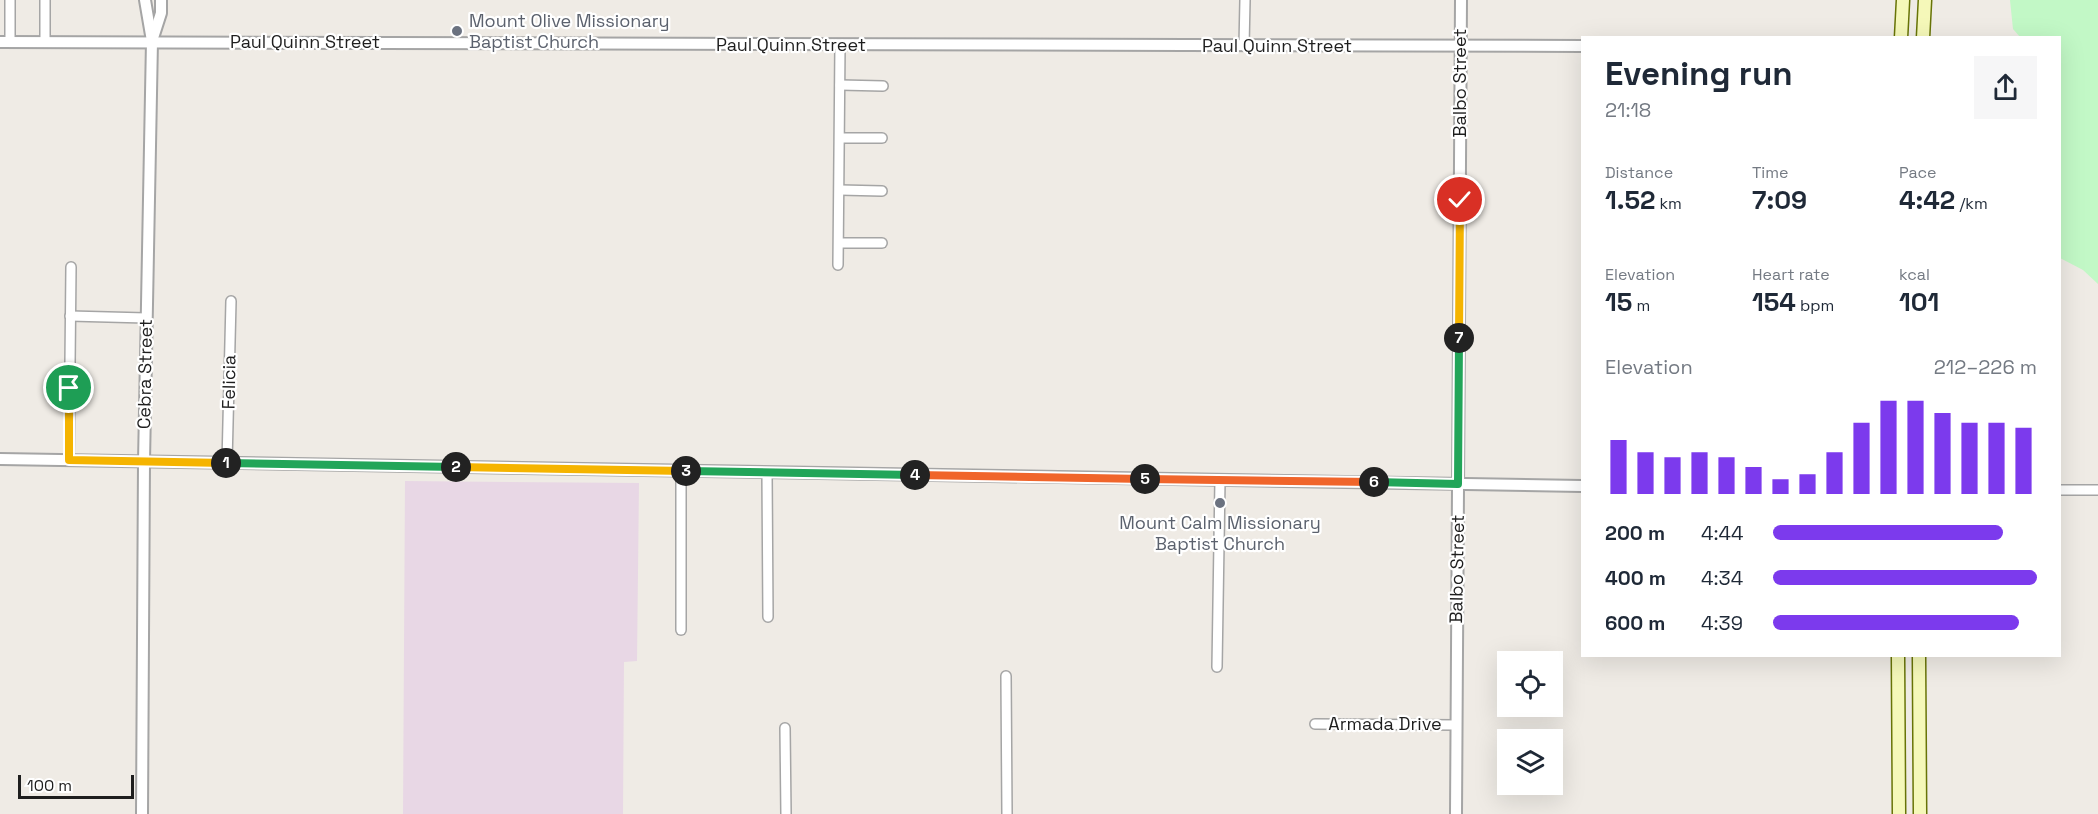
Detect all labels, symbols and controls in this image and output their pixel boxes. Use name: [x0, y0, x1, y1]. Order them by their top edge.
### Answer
place label: Mount Olive Missionary Baptist Church: [469, 9, 670, 53]
marker: Mount Olive Missionary Baptist Church: [450, 24, 464, 38]
street label: Balbo Street: [1448, 28, 1471, 138]
street label: Paul Quinn Street: [230, 30, 380, 53]
street label: Paul Quinn Street: [716, 33, 866, 56]
street label: Paul Quinn Street: [1202, 34, 1352, 57]
text: Evening run: [1605, 53, 1793, 95]
button: share: [1974, 56, 2037, 119]
text: 21:18: [1605, 97, 1651, 123]
text: Distance: [1605, 162, 1673, 183]
text: Time: [1752, 162, 1788, 183]
text: Pace: [1899, 162, 1936, 183]
pin: [1434, 174, 1485, 225]
icon: check: [1443, 183, 1476, 216]
text: 1.52: [1605, 183, 1655, 217]
text: 7:09: [1752, 183, 1807, 217]
text: 4:42: [1899, 183, 1955, 217]
text: km: [1655, 193, 1682, 214]
text: /km: [1955, 193, 1988, 214]
text: Elevation: [1605, 264, 1675, 285]
text: Heart rate: [1752, 264, 1830, 285]
text: kcal: [1899, 264, 1930, 285]
text: 15: [1605, 285, 1632, 319]
text: 154: [1752, 285, 1796, 319]
text: 101: [1899, 285, 1939, 319]
text: m: [1632, 295, 1650, 316]
text: bpm: [1796, 295, 1834, 316]
street label: Cebra Street: [132, 319, 157, 429]
pin: 7: [1444, 323, 1474, 353]
text: 7: [1455, 327, 1463, 348]
street label: Felicia: [217, 354, 240, 409]
text: Elevation: [1605, 354, 1693, 380]
text: 212–226 m: [1934, 354, 2037, 380]
pin: [43, 362, 94, 413]
icon: arrive: [52, 371, 85, 404]
pin: 1: [211, 448, 241, 478]
text: 1: [222, 452, 230, 473]
pin: 2: [441, 452, 471, 482]
text: 2: [451, 456, 461, 477]
pin: 3: [671, 456, 701, 486]
text: 3: [681, 460, 691, 481]
pin: 4: [900, 460, 930, 490]
text: 4: [910, 464, 920, 485]
pin: 5: [1130, 464, 1160, 494]
pin: 6: [1359, 467, 1389, 497]
text: 5: [1140, 468, 1150, 489]
text: 6: [1369, 471, 1379, 492]
marker: Mount Calm Missionary Baptist Church: [1213, 496, 1227, 510]
place label: Mount Calm Missionary Baptist Church: [1119, 511, 1321, 555]
street label: Balbo Street: [1444, 514, 1469, 624]
text: 200 m: [1605, 520, 1665, 546]
text: 4:44: [1701, 520, 1744, 546]
text: 400 m: [1605, 565, 1666, 591]
text: 4:34: [1701, 565, 1743, 591]
text: 600 m: [1605, 610, 1665, 636]
text: 4:39: [1701, 610, 1743, 636]
map controls: [1497, 651, 1563, 795]
button: locate: [1497, 651, 1563, 717]
street label: Armada Drive: [1328, 712, 1442, 735]
button: layers: [1497, 729, 1563, 795]
scale bar: [18, 772, 134, 800]
text: 100 m: [27, 775, 72, 796]

